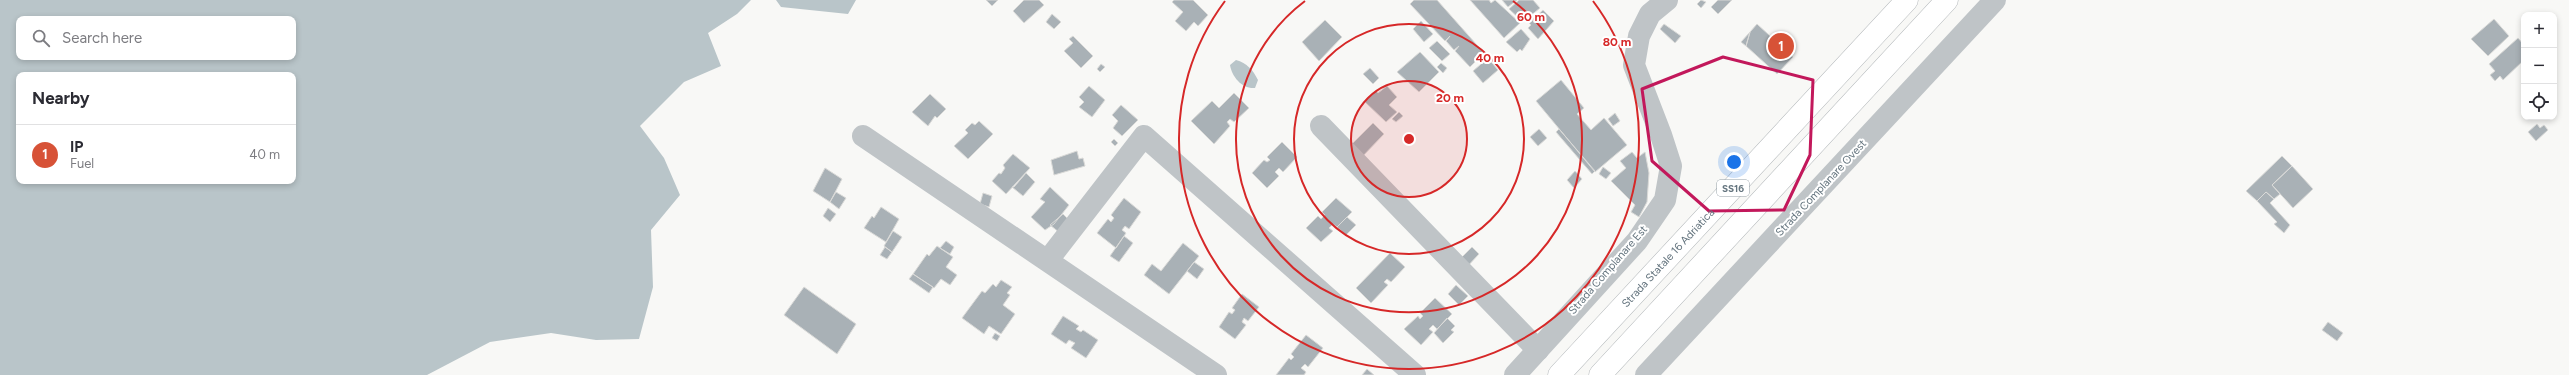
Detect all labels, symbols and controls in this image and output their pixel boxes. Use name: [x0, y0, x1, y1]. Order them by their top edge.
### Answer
text: 60 m: [1517, 10, 1545, 24]
map controls: [2521, 12, 2557, 120]
button: +: [2521, 12, 2557, 48]
search box: [16, 16, 296, 60]
icon: search: [30, 27, 52, 49]
text: Search here: [62, 29, 142, 47]
pin: 1: [1768, 31, 1794, 61]
text: 80 m: [1603, 35, 1631, 49]
button: −: [2521, 48, 2557, 84]
text: 40 m: [1476, 51, 1504, 65]
button: locate: [2521, 84, 2557, 120]
text: Nearby: [32, 88, 90, 108]
text: 20 m: [1436, 91, 1464, 105]
centre of rings: [1402, 132, 1416, 146]
street label: Strada Complanare Ovest: [1773, 137, 1869, 239]
text: IP: [70, 138, 83, 156]
text: 1: [42, 147, 48, 162]
text: 40 m: [249, 147, 280, 162]
your location: [1724, 152, 1744, 172]
text: Fuel: [70, 156, 94, 171]
road number: SS16: [1717, 180, 1749, 196]
street label: Strada Statale 16 Adriatica: [1619, 206, 1717, 310]
street label: Strada Complanare Est: [1566, 223, 1650, 317]

